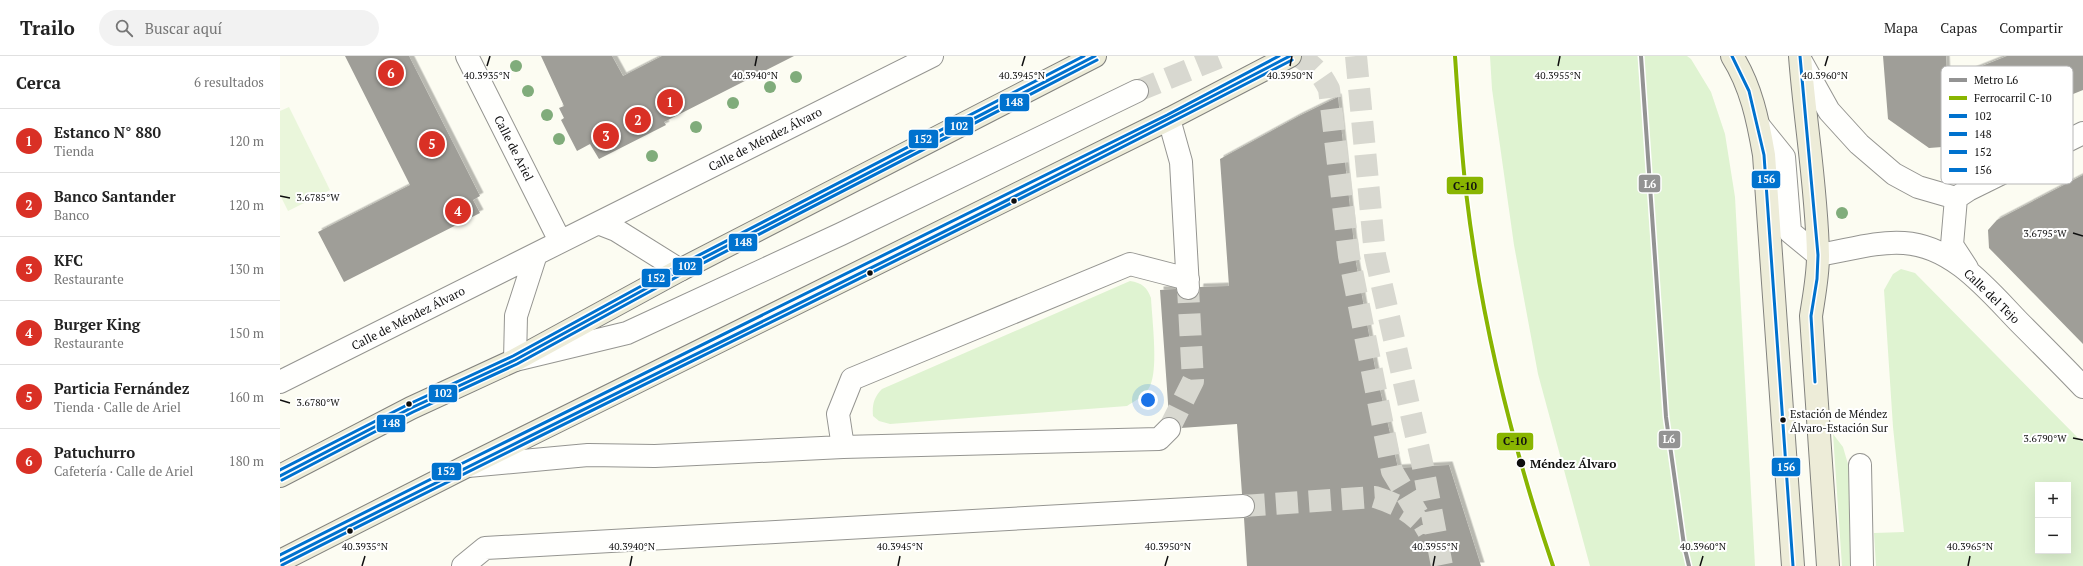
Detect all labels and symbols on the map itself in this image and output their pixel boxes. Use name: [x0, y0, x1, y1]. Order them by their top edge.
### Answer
pin: 6: [378, 58, 404, 88]
legend: [1941, 66, 2073, 184]
text: 40.3935°N: [464, 69, 511, 82]
text: 40.3940°N: [732, 69, 779, 82]
text: 40.3945°N: [999, 69, 1046, 82]
text: 40.3950°N: [1267, 69, 1314, 82]
text: 40.3955°N: [1535, 69, 1582, 82]
text: 40.3960°N: [1802, 69, 1849, 82]
text: Metro L6: [1974, 73, 2018, 87]
pin: 1: [657, 87, 683, 117]
text: Ferrocarril C-10: [1974, 91, 2052, 105]
line badge: 148: [999, 93, 1030, 112]
text: 148: [1005, 95, 1023, 109]
street label: Calle de Méndez Álvaro: [706, 104, 825, 174]
pin: 2: [625, 105, 651, 135]
text: 102: [1974, 109, 1992, 123]
street label: Calle de Ariel: [491, 113, 537, 184]
line badge: 102: [944, 116, 974, 136]
text: 102: [950, 119, 968, 133]
pin: 3: [593, 121, 619, 151]
text: 148: [1974, 127, 1992, 141]
pin: 5: [419, 129, 445, 159]
line badge: 152: [908, 129, 939, 149]
text: 152: [914, 132, 932, 146]
text: 152: [1974, 145, 1992, 159]
text: 156: [1974, 163, 1992, 177]
line badge: 156: [1751, 170, 1781, 189]
text: 156: [1757, 172, 1775, 186]
line badge: L6: [1638, 174, 1661, 193]
line badge: C-10: [1446, 176, 1484, 195]
text: L6: [1644, 177, 1656, 191]
text: C-10: [1453, 179, 1477, 193]
text: 3.6785°W: [296, 191, 340, 204]
pin: 4: [445, 196, 471, 226]
unlabelled marker: [1009, 196, 1019, 206]
text: 3.6795°W: [2023, 227, 2067, 240]
line badge: 148: [728, 233, 758, 252]
text: 148: [734, 235, 752, 249]
line badge: 102: [672, 257, 703, 276]
text: 102: [678, 259, 696, 273]
street label: Calle del Tejo: [1961, 266, 2023, 327]
line badge: 152: [641, 268, 671, 288]
unlabelled marker: [865, 268, 875, 278]
text: 152: [647, 271, 665, 285]
street label: Calle de Méndez Álvaro: [349, 283, 468, 353]
line badge: 102: [428, 384, 458, 403]
text: 102: [434, 386, 452, 400]
your location: [1138, 390, 1158, 410]
text: 3.6780°W: [296, 396, 340, 409]
unlabelled marker: [404, 399, 414, 409]
place label: Estación de Méndez Álvaro-Estación Sur: [1790, 407, 1889, 435]
line badge: 148: [376, 414, 406, 433]
marker: Estación de Méndez Álvaro-Estación Sur: [1778, 415, 1788, 425]
text: 148: [382, 416, 400, 430]
line badge: L6: [1658, 430, 1681, 449]
line badge: C-10: [1496, 432, 1534, 451]
text: L6: [1663, 432, 1675, 446]
text: 3.6790°W: [2023, 432, 2067, 445]
text: C-10: [1503, 434, 1527, 448]
place label: Méndez Álvaro: [1530, 456, 1616, 471]
marker: Méndez Álvaro: [1515, 457, 1527, 469]
line badge: 156: [1771, 457, 1801, 477]
text: 156: [1777, 460, 1795, 474]
line badge: 152: [431, 462, 462, 481]
text: 152: [437, 464, 455, 478]
unlabelled marker: [345, 526, 355, 536]
text: 40.3935°N: [342, 540, 389, 553]
text: 40.3940°N: [609, 540, 656, 553]
text: 40.3945°N: [877, 540, 924, 553]
text: 40.3950°N: [1145, 540, 1192, 553]
text: 40.3955°N: [1412, 540, 1459, 553]
text: 40.3960°N: [1680, 540, 1727, 553]
text: 40.3965°N: [1947, 540, 1994, 553]

